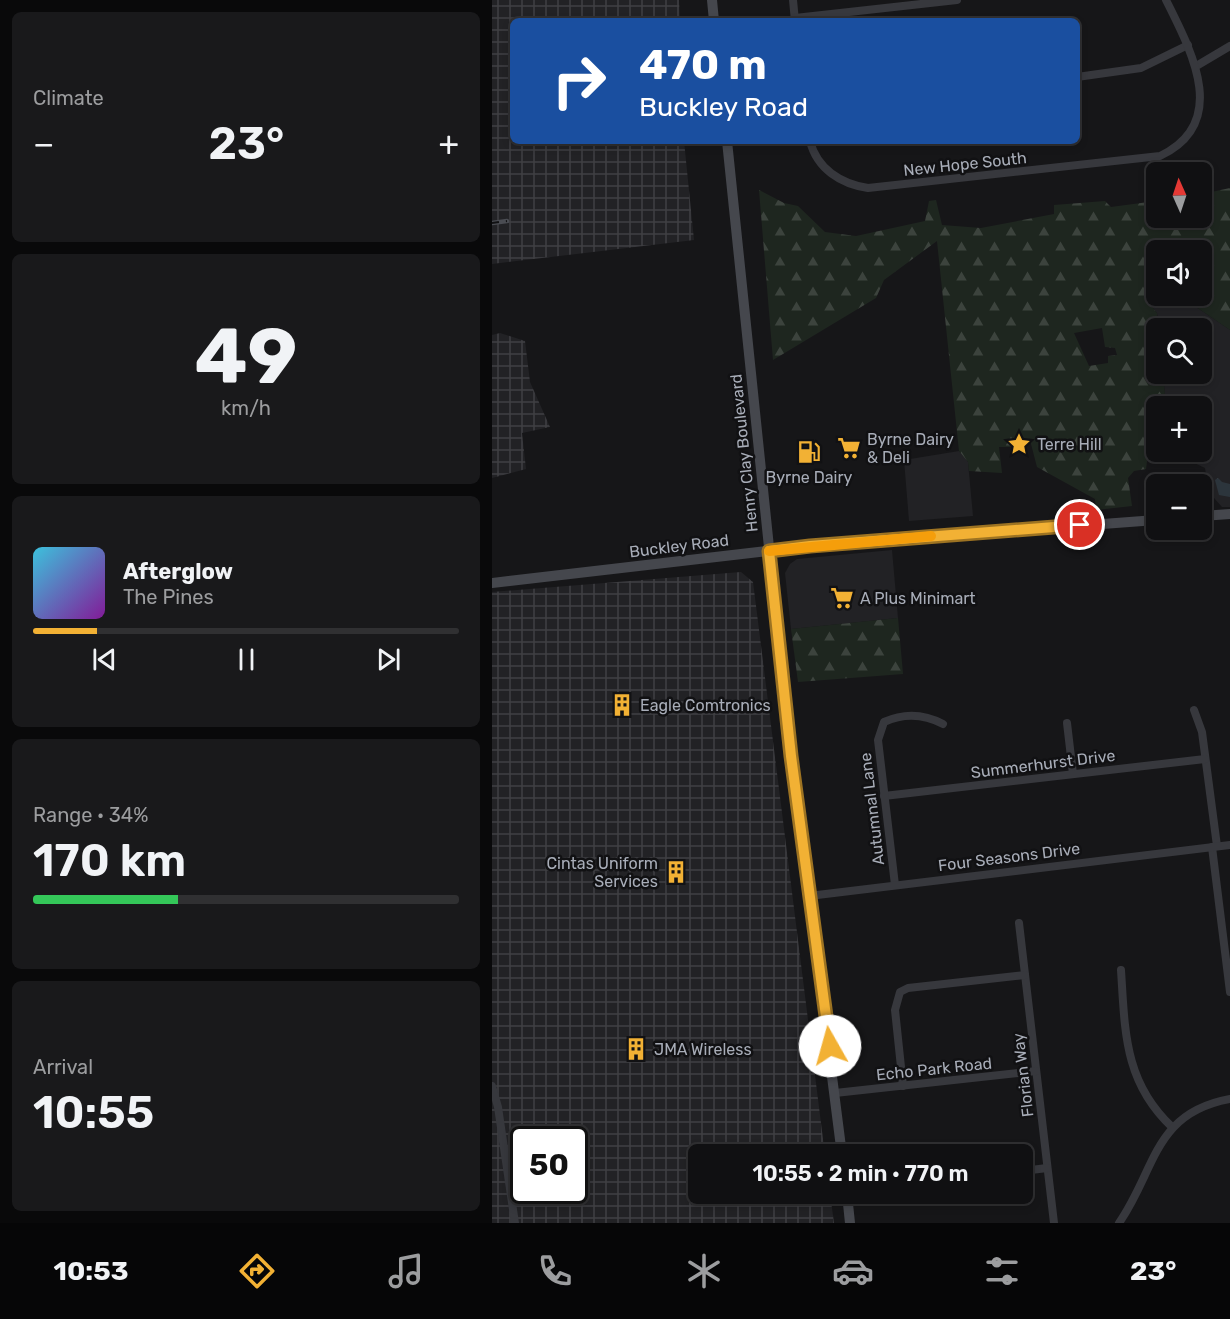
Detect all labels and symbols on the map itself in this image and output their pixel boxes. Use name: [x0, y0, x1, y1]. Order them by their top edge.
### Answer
street label: New Hope South: [902, 148, 1028, 180]
north arrow: [1146, 162, 1212, 228]
street label: Henry Clay Boulevard: [726, 373, 762, 533]
place label: Byrne Dairy & Deli: [867, 430, 954, 467]
place icon: Terre Hill: [1006, 431, 1032, 457]
supermarket icon: Byrne Dairy & Deli: [836, 435, 862, 461]
place label: Terre Hill: [1037, 435, 1102, 454]
fuel station icon: Byrne Dairy: [796, 439, 822, 465]
place label: Byrne Dairy: [766, 468, 853, 487]
pin: [1054, 499, 1105, 550]
street label: Buckley Road: [628, 530, 730, 562]
supermarket icon: A Plus Minimart: [829, 585, 855, 611]
place label: A Plus Minimart: [860, 589, 976, 608]
building icon: Eagle Comtronics: [609, 692, 635, 718]
place label: Eagle Comtronics: [640, 696, 771, 715]
street label: Summerhurst Drive: [970, 746, 1116, 782]
street label: Autumnal Lane: [856, 752, 888, 866]
street label: Four Seasons Drive: [937, 839, 1081, 875]
place label: Cintas Uniform Services: [546, 854, 658, 891]
building icon: Cintas Uniform Services: [663, 859, 689, 885]
position arrow: [798, 1014, 862, 1078]
street label: Florian Way: [1008, 1032, 1038, 1118]
building icon: JMA Wireless: [623, 1036, 649, 1062]
place label: JMA Wireless: [654, 1040, 752, 1059]
street label: Echo Park Road: [875, 1053, 993, 1085]
speed limit sign: 50: [510, 1126, 588, 1204]

